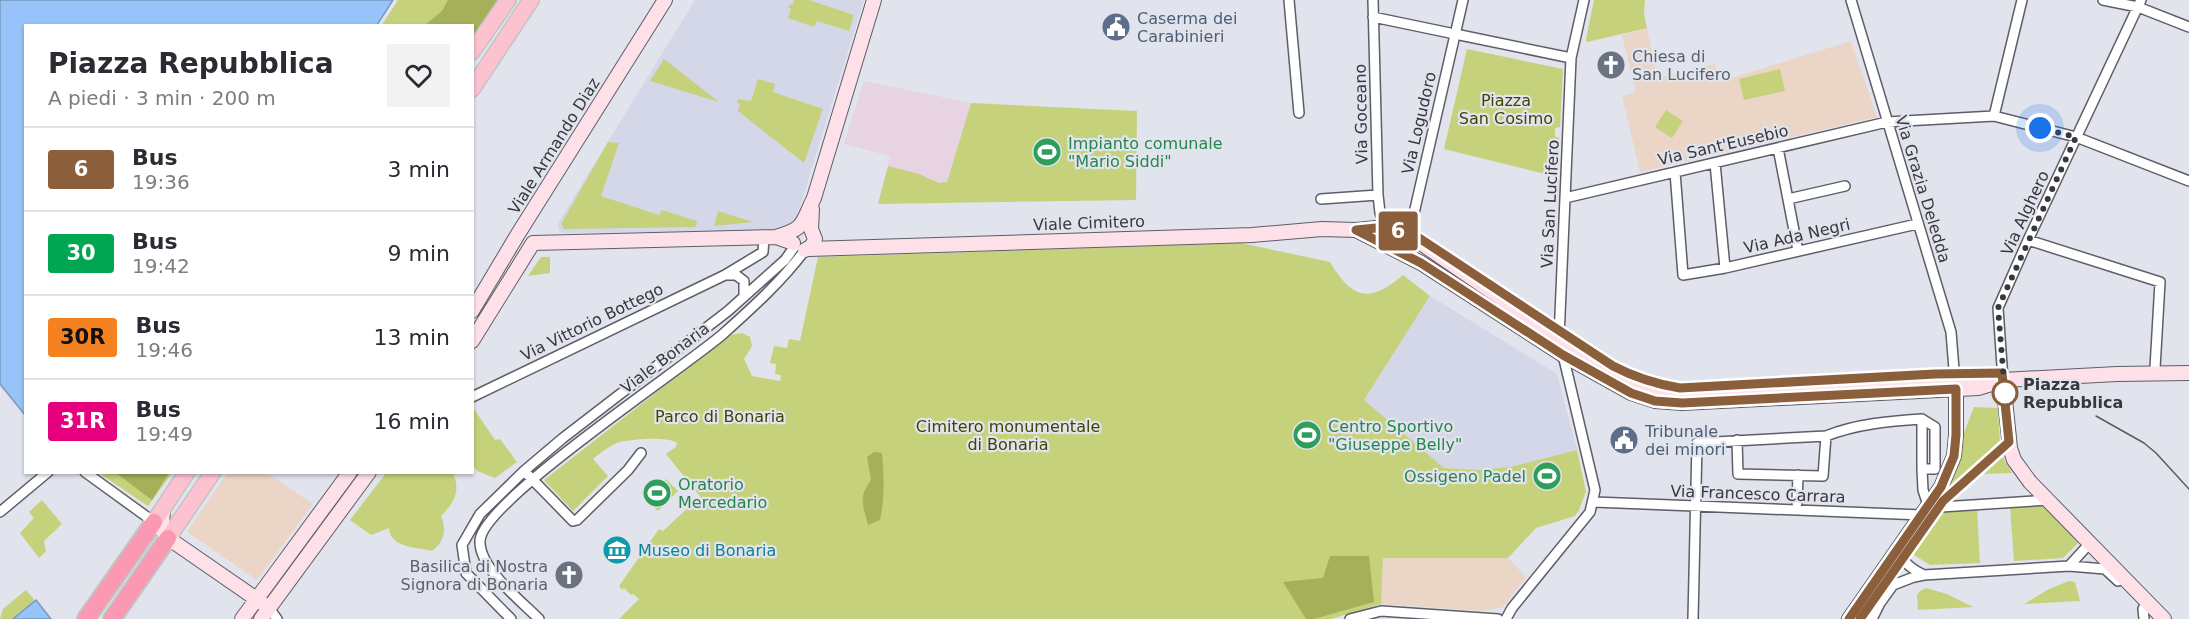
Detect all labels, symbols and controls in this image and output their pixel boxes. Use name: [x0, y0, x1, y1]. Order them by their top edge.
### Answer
place label: Caserma dei Carabinieri: [1137, 9, 1237, 46]
public building icon: Caserma dei Carabinieri: [1100, 11, 1132, 43]
button: heart: [387, 44, 450, 107]
text: Piazza Repubblica: [48, 47, 334, 80]
place label: Chiesa di San Lucifero: [1632, 47, 1731, 84]
church icon: Chiesa di San Lucifero: [1595, 49, 1627, 81]
street label: Via Goceano: [1351, 64, 1371, 164]
street label: Via Logudoro: [1398, 70, 1440, 176]
street label: Viale Armando Diaz: [504, 74, 604, 218]
text: A piedi · 3 min · 200 m: [48, 86, 276, 110]
park label: Piazza San Cosimo: [1459, 91, 1553, 128]
street label: Via Grazia Deledda: [1892, 113, 1954, 265]
your location: [2025, 113, 2055, 143]
street label: Via Sant'Eusebio: [1656, 121, 1790, 169]
place label: Impianto comunale "Mario Siddi": [1068, 134, 1223, 171]
sports icon: Impianto comunale "Mario Siddi": [1031, 136, 1063, 168]
street label: Via San Lucifero: [1537, 139, 1563, 269]
text: Bus: [132, 145, 178, 170]
text: 6: [74, 157, 88, 181]
text: 3 min: [388, 157, 450, 182]
street label: Via Alghero: [1997, 168, 2053, 258]
text: 19:36: [132, 170, 190, 194]
street label: Viale Cimitero: [1033, 212, 1145, 234]
line badge: 6: [1378, 212, 1418, 250]
street label: Via Ada Negri: [1742, 215, 1852, 257]
text: 6: [1391, 219, 1405, 243]
text: Bus: [132, 229, 178, 254]
text: 30: [66, 241, 96, 265]
text: 9 min: [388, 241, 450, 266]
text: 19:42: [132, 254, 190, 278]
street label: Via Vittorio Bottego: [518, 279, 666, 365]
text: Bus: [135, 313, 181, 338]
street label: Viale Bonaria: [617, 319, 713, 397]
text: 30R: [60, 325, 105, 349]
text: 13 min: [374, 325, 450, 350]
text: 19:46: [135, 338, 193, 362]
place label: Piazza Repubblica: [2023, 375, 2123, 412]
marker: Piazza Repubblica: [1992, 380, 2018, 406]
text: Bus: [135, 397, 181, 422]
park label: Parco di Bonaria: [655, 407, 785, 426]
text: 31R: [60, 409, 105, 433]
text: 16 min: [374, 409, 450, 434]
park label: Cimitero monumentale di Bonaria: [916, 417, 1100, 454]
place label: Centro Sportivo "Giuseppe Belly": [1328, 417, 1462, 454]
sports icon: Centro Sportivo "Giuseppe Belly": [1291, 419, 1323, 451]
text: 19:49: [135, 422, 193, 446]
place label: Tribunale dei minori: [1644, 422, 1726, 459]
public building icon: Tribunale dei minori: [1608, 424, 1640, 456]
sports icon: Ossigeno Padel: [1531, 460, 1563, 492]
place label: Ossigeno Padel: [1404, 467, 1526, 486]
place label: Oratorio Mercedario: [678, 475, 767, 512]
sports icon: Oratorio Mercedario: [641, 477, 673, 509]
street label: Via Francesco Carrara: [1670, 481, 1846, 507]
museum icon: Museo di Bonaria: [601, 534, 633, 566]
place label: Museo di Bonaria: [638, 541, 776, 560]
place label: Basilica di Nostra Signora di Bonaria: [401, 557, 548, 594]
church icon: Basilica di Nostra Signora di Bonaria: [553, 559, 585, 591]

